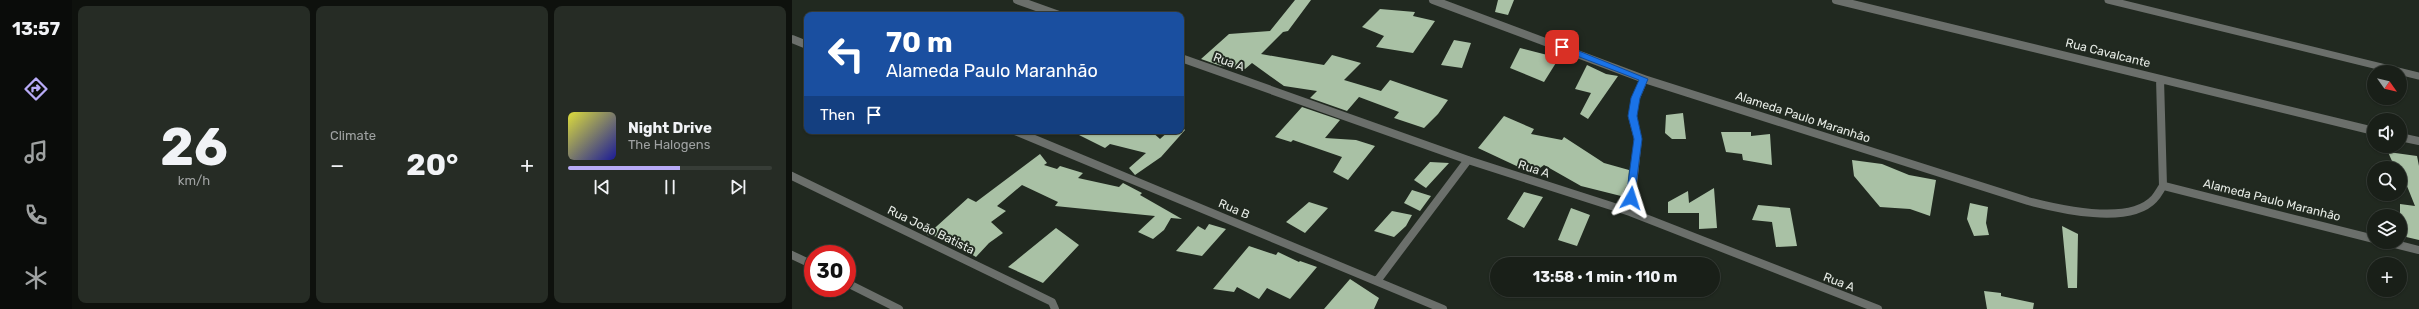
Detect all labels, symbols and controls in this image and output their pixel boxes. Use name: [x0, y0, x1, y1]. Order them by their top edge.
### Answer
text: 13:57: [12, 18, 60, 40]
text: 70 m: [886, 26, 953, 59]
icon: left: [820, 28, 872, 80]
pin: [1545, 30, 1579, 64]
icon: arrive: [1551, 36, 1573, 58]
street label: Rua Cavalcante: [2064, 36, 2152, 70]
street label: Rua A: [1211, 50, 1247, 74]
text: Alameda Paulo Maranhão: [886, 60, 1098, 82]
north arrow: [2367, 65, 2407, 105]
map controls: [2367, 65, 2407, 297]
icon: directions: [22, 75, 50, 103]
street label: Alameda Paulo Maranhão: [1734, 89, 1872, 146]
icon: arrive: [863, 104, 885, 126]
text: Then: [820, 106, 855, 124]
button: sound: [2367, 113, 2407, 153]
text: 26: [160, 116, 228, 178]
text: Night Drive: [628, 119, 712, 137]
text: Climate: [330, 128, 376, 143]
text: The Halogens: [628, 137, 710, 152]
icon: music: [22, 138, 50, 166]
text: 20°: [406, 147, 458, 183]
text: −: [330, 152, 344, 179]
text: +: [520, 152, 534, 179]
street label: Rua A: [1516, 157, 1552, 181]
button: search: [2367, 161, 2407, 201]
text: km/h: [178, 173, 210, 188]
icon: previous: [591, 176, 613, 198]
icon: pause: [659, 176, 681, 198]
icon: next: [727, 176, 749, 198]
street label: Alameda Paulo Maranhão: [2202, 176, 2342, 224]
position arrow: [1610, 177, 1652, 219]
street label: Rua B: [1216, 196, 1252, 222]
icon: phone: [22, 201, 50, 229]
street label: Rua João Batista: [885, 203, 977, 257]
button: layers: [2367, 209, 2407, 249]
speed limit sign: 30: [804, 245, 856, 297]
button: +: [2367, 257, 2407, 297]
icon: climate: [22, 264, 50, 292]
text: 13:58 · 1 min · 110 m: [1533, 268, 1677, 286]
street label: Rua A: [1821, 270, 1857, 294]

